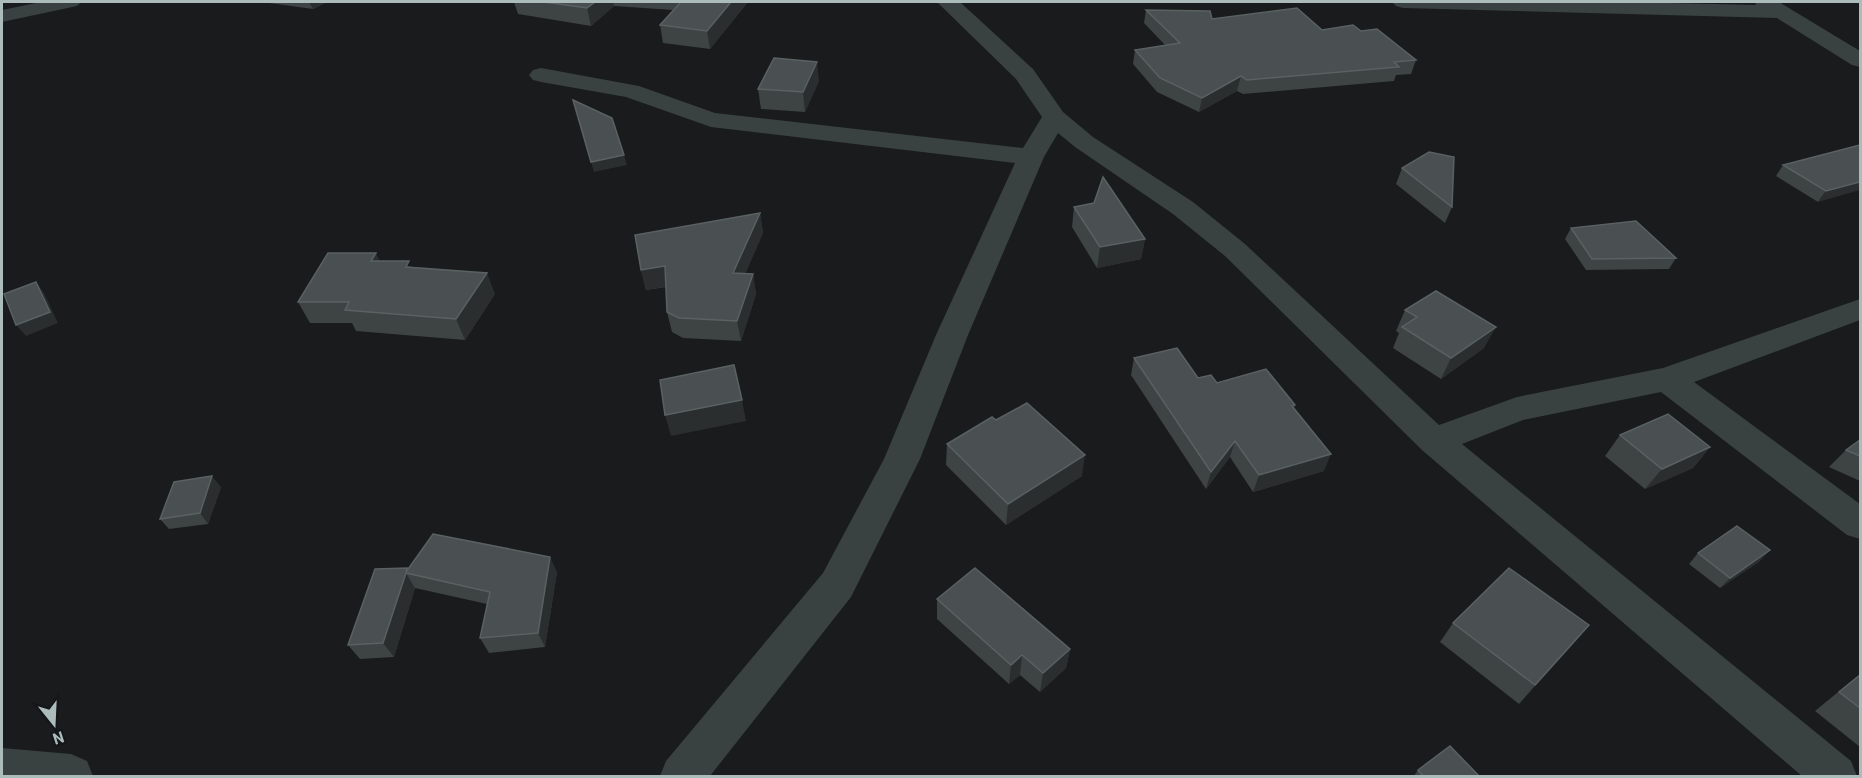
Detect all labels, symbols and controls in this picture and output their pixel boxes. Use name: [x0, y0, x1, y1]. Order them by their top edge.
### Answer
north arrow: [24, 694, 84, 754]
text: N: [51, 728, 67, 749]

